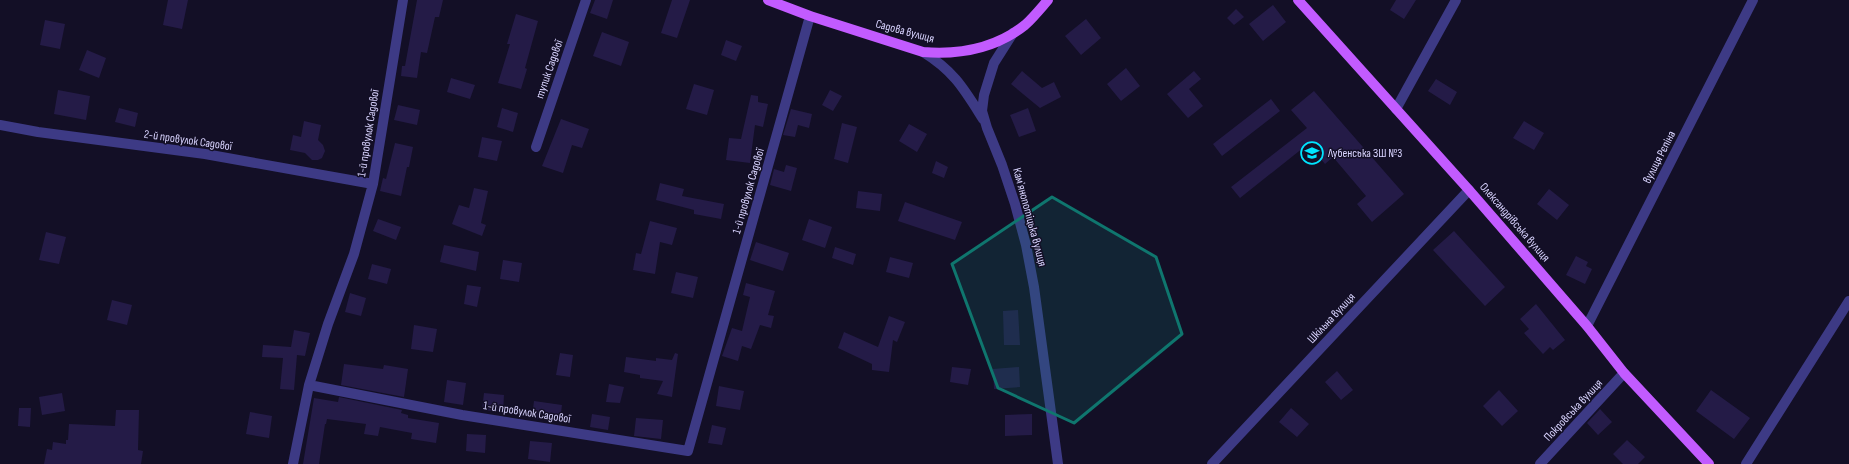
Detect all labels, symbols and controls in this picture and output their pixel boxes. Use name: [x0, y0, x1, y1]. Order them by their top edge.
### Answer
street label: Садова вулиця: [874, 16, 936, 47]
street label: тупик Садової: [532, 37, 567, 101]
street label: 1-й провулок Садової: [354, 88, 383, 178]
street label: 2-й провулок Садової: [143, 127, 234, 154]
street label: вулиця Рєпіна: [1640, 128, 1679, 186]
school or university icon: Лубенська ЗШ №3: [1299, 140, 1325, 166]
street label: 1-й провулок Садової: [729, 146, 768, 236]
place label: Лубенська ЗШ №3: [1327, 146, 1402, 161]
street label: Камʼянопотіцька вулиця: [1009, 166, 1050, 268]
street label: Олександрівська вулиця: [1476, 180, 1553, 265]
street label: Шкільна вулиця: [1304, 290, 1359, 347]
street label: Покровська вулиця: [1541, 376, 1606, 445]
street label: 1-й провулок Садової: [482, 398, 572, 427]

